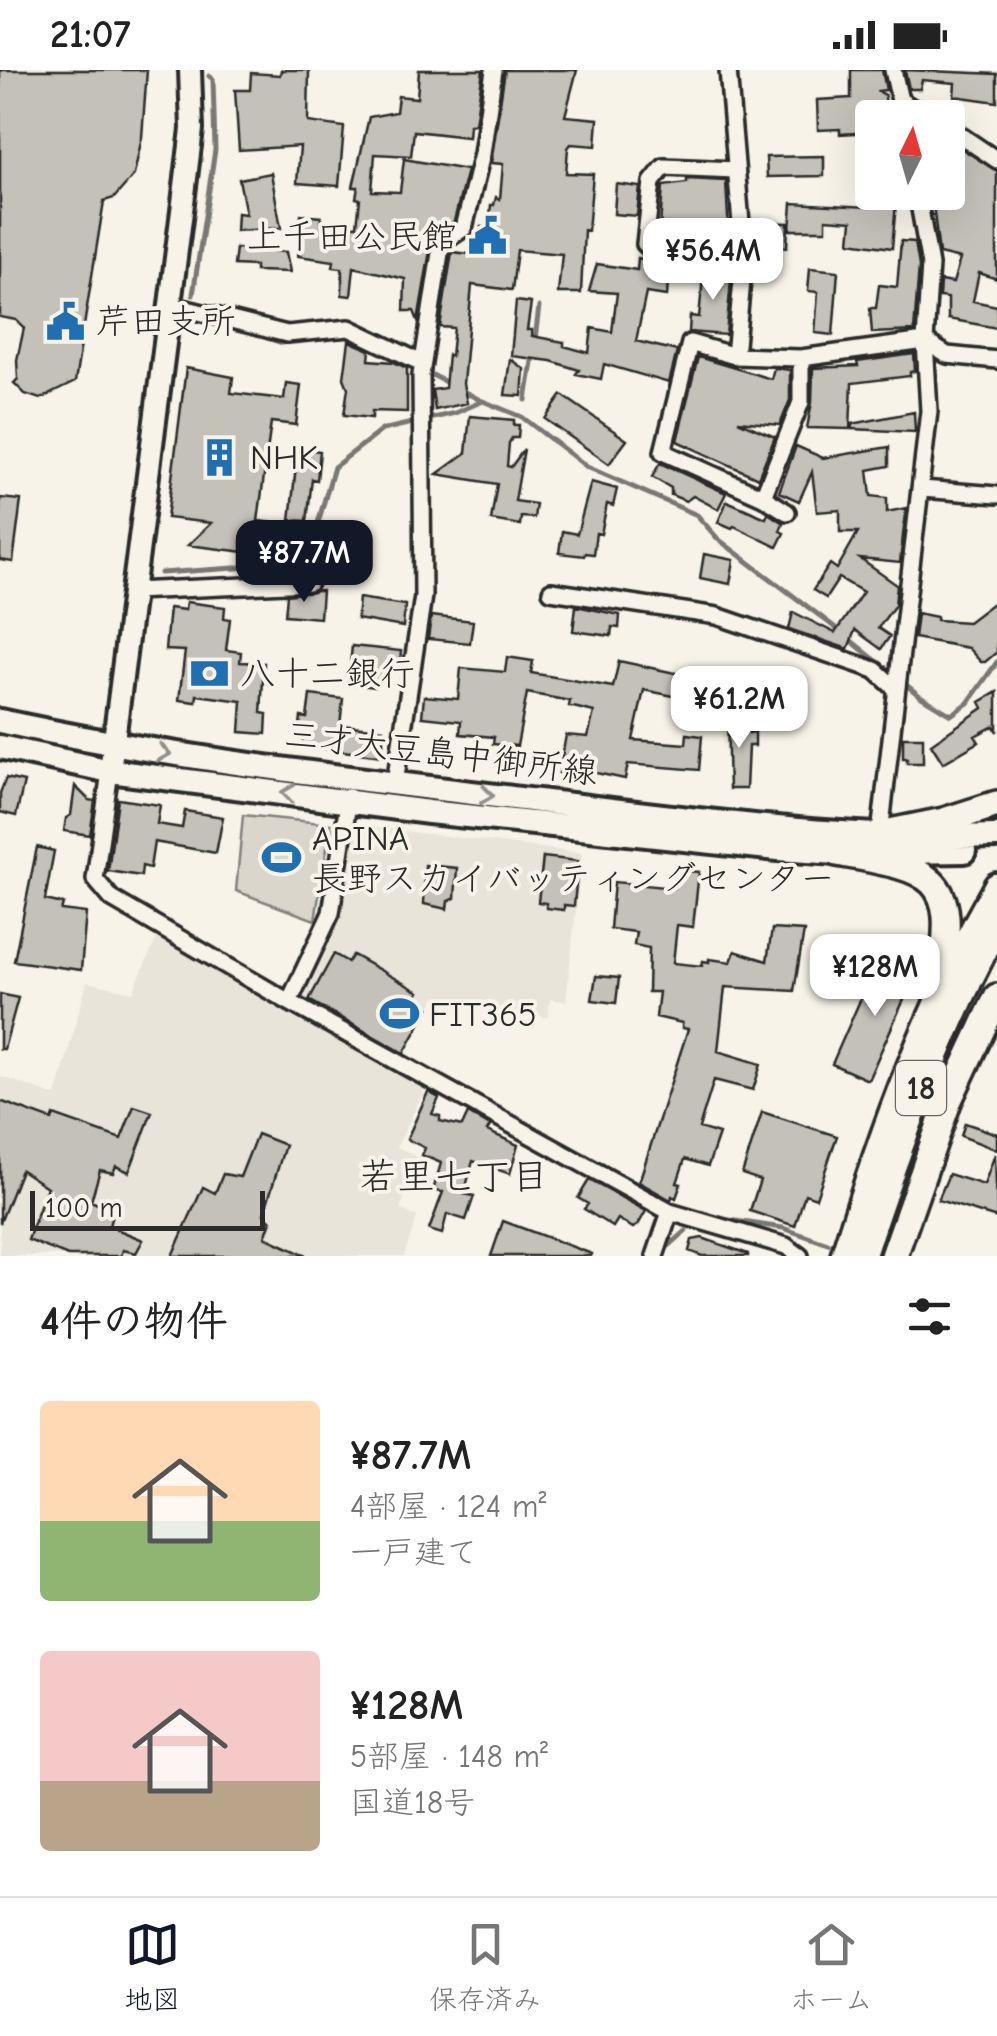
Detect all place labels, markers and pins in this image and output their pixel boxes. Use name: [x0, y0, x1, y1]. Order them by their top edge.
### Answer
public building icon: 上千田公民館: [466, 215, 508, 257]
place label: 上千田公民館: [247, 216, 457, 257]
pin: ¥56.4M: [632, 218, 794, 303]
public building icon: 芹田支所: [45, 300, 87, 342]
place label: 芹田支所: [96, 301, 236, 342]
building icon: NHK: [199, 436, 241, 478]
place label: NHK: [250, 437, 318, 478]
pin: ¥87.7M: [223, 520, 385, 605]
bank icon: 八十二銀行: [189, 652, 231, 694]
place label: 八十二銀行: [240, 653, 415, 694]
pin: ¥61.2M: [658, 666, 820, 751]
place label: APINA 長野スカイバッティングセンター: [312, 818, 835, 899]
sports icon: APINA 長野スカイバッティングセンター: [261, 837, 303, 879]
pin: ¥128M: [805, 934, 945, 1019]
sports icon: FIT365: [378, 993, 420, 1035]
place label: FIT365: [429, 994, 537, 1035]

